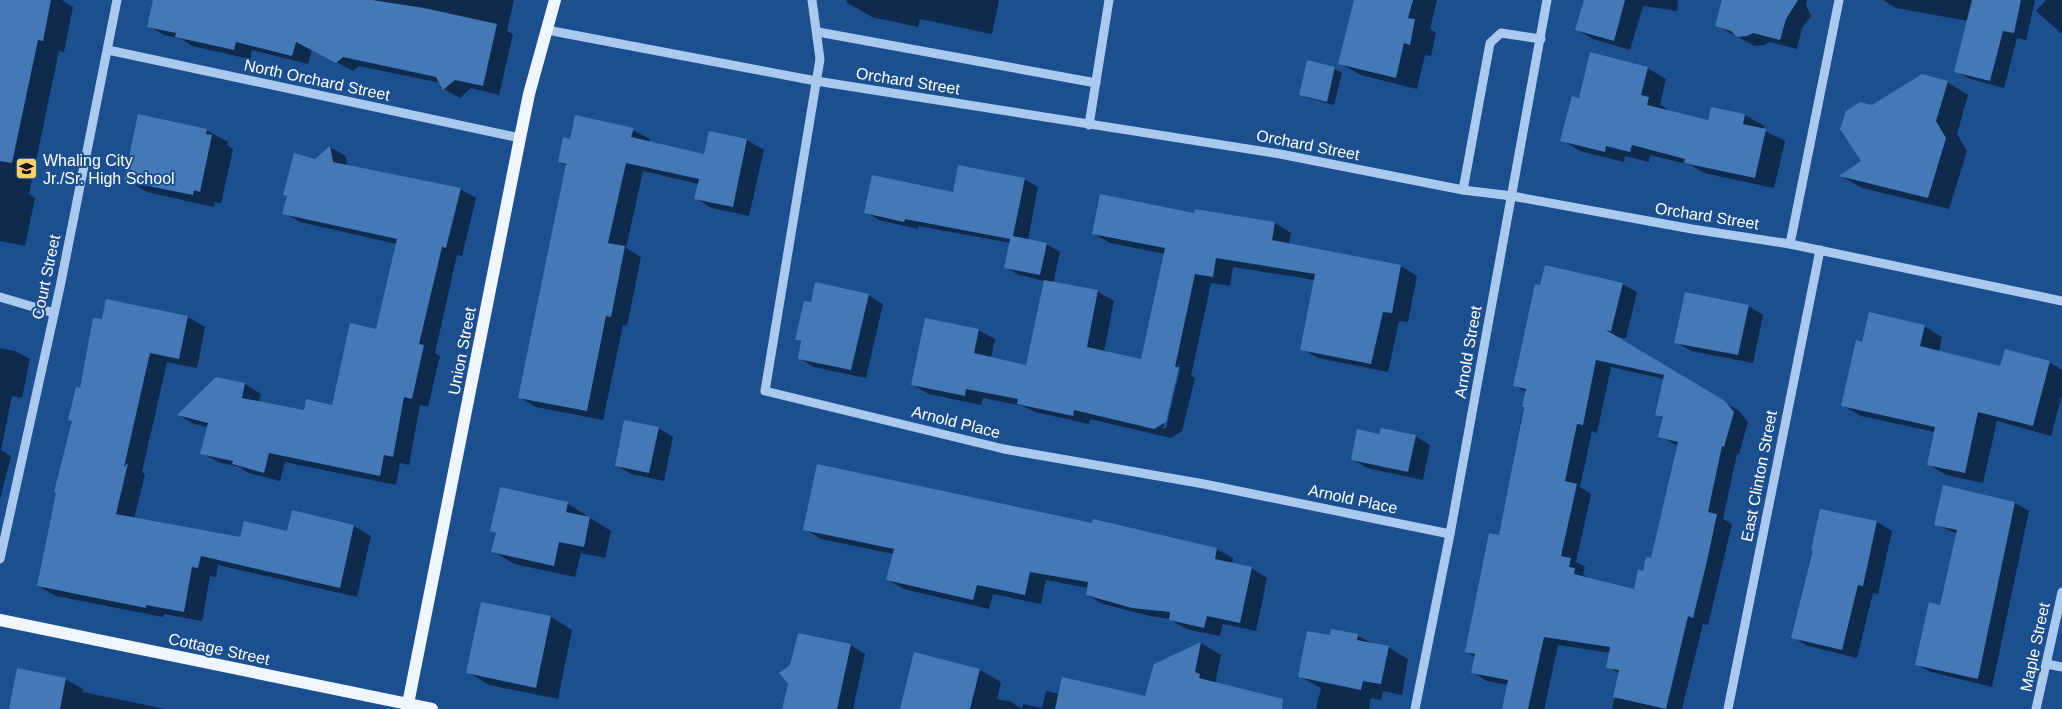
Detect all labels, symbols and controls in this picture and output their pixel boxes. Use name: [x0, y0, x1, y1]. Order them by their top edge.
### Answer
street label: North Orchard Street: [243, 56, 392, 104]
street label: Orchard Street: [855, 64, 962, 98]
street label: Orchard Street: [1255, 127, 1362, 163]
place label: Whaling City Jr./Sr. High School: [43, 152, 175, 187]
school or university icon: Whaling City Jr./Sr. High School: [15, 157, 39, 181]
street label: Orchard Street: [1654, 199, 1761, 233]
street label: Court Street: [29, 233, 63, 321]
street label: Arnold Street: [1452, 304, 1485, 399]
street label: Union Street: [445, 305, 479, 396]
street label: Arnold Place: [910, 403, 1002, 441]
street label: East Clinton Street: [1738, 408, 1780, 543]
street label: Arnold Place: [1307, 481, 1399, 517]
street label: Maple Street: [2017, 600, 2053, 693]
street label: Cottage Street: [167, 630, 272, 668]

